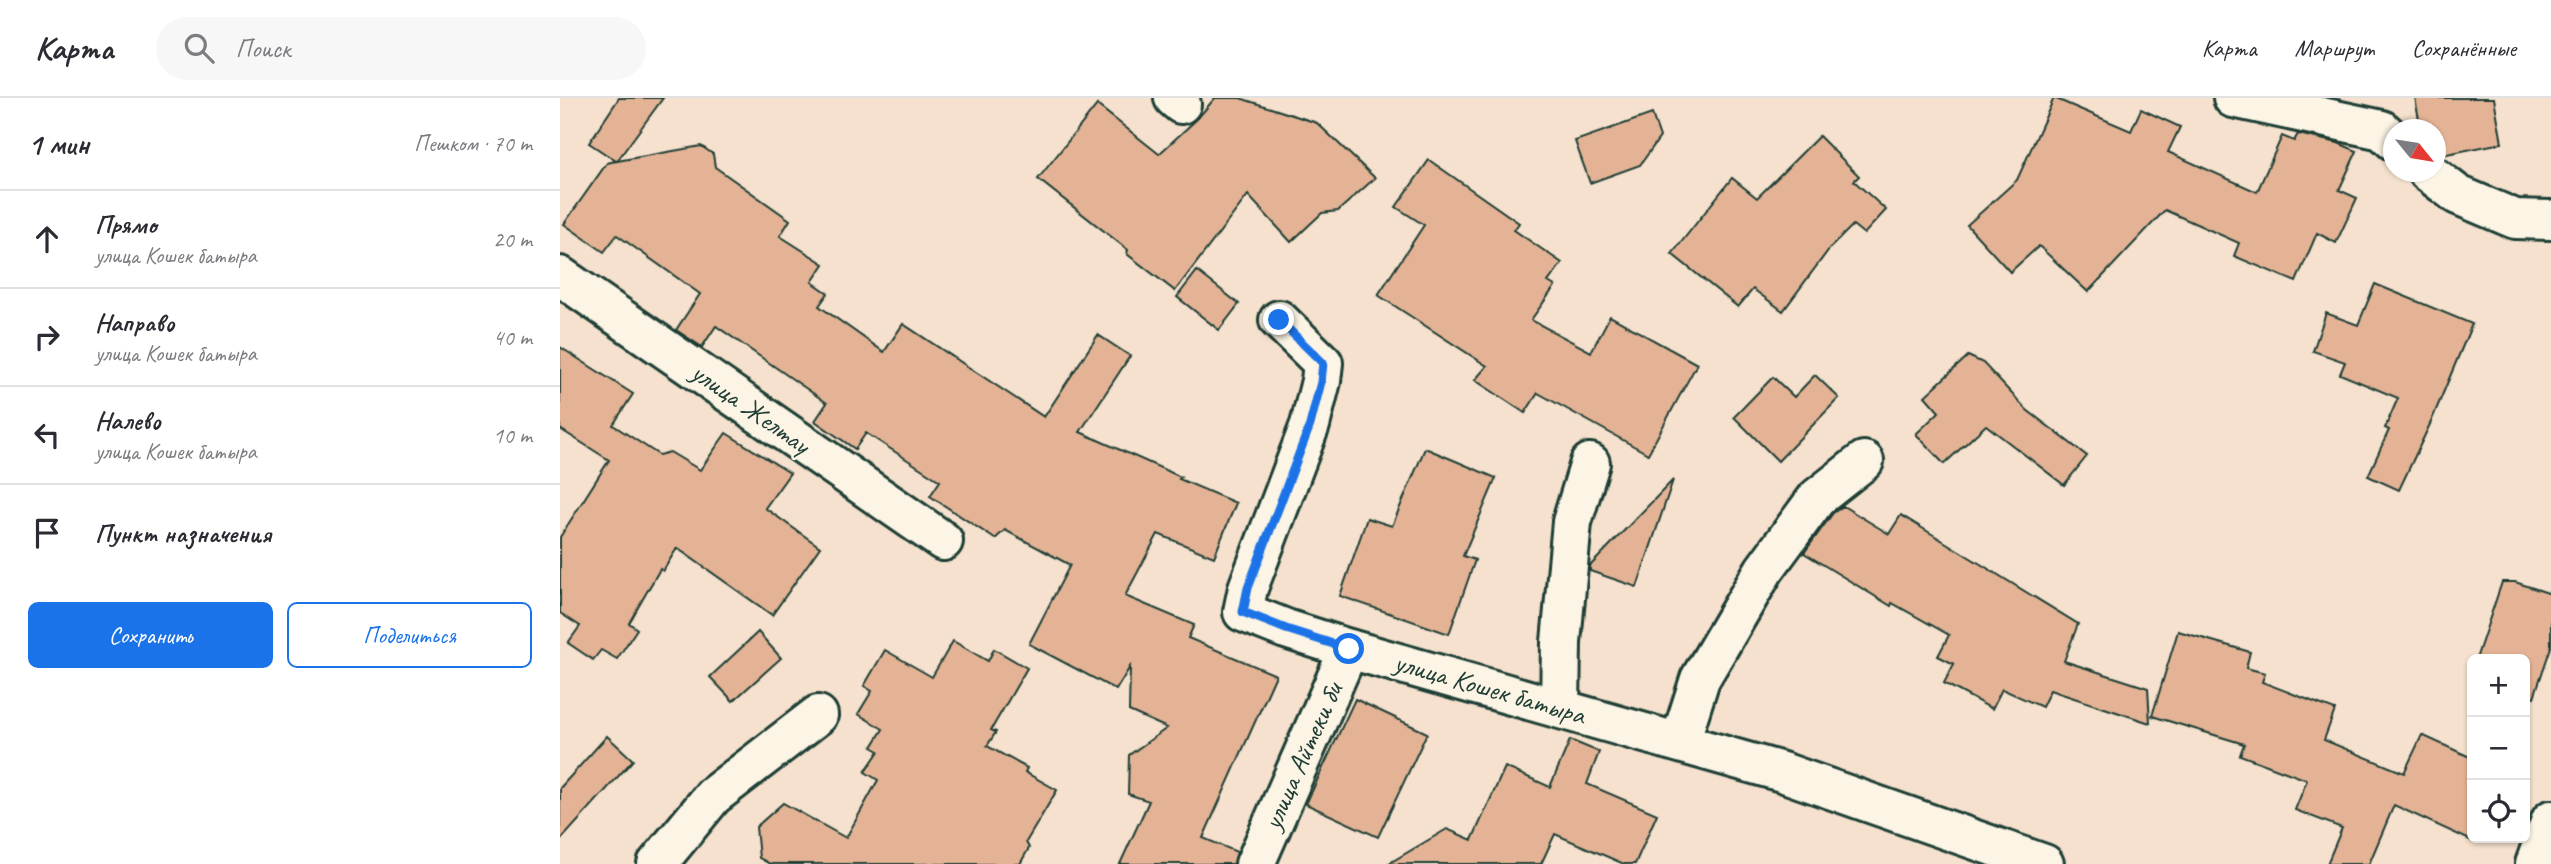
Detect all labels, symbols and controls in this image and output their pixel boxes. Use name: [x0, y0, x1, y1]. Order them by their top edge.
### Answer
search box: [156, 17, 646, 80]
text: Карта: [35, 27, 114, 69]
icon: search: [180, 29, 218, 67]
text: Поиск: [236, 32, 290, 65]
text: Карта: [2202, 33, 2257, 63]
text: Маршрут: [2295, 33, 2374, 63]
text: Сохранённые: [2412, 33, 2516, 63]
north arrow: [2383, 119, 2446, 182]
text: 1 мин: [28, 125, 89, 163]
text: Пешком · 70 m: [414, 129, 532, 158]
text: Прямо: [95, 208, 157, 241]
icon: ahead: [28, 220, 66, 258]
text: 20 m: [493, 225, 532, 254]
text: улица Кошек батыра: [95, 241, 257, 270]
route end: [1263, 304, 1294, 335]
text: Направо: [95, 306, 174, 339]
icon: right: [28, 318, 66, 356]
text: 40 m: [493, 323, 532, 352]
text: улица Кошек батыра: [95, 339, 257, 368]
street label: улица Желтау: [683, 353, 819, 463]
text: Налево: [95, 404, 161, 437]
icon: left: [28, 416, 66, 454]
text: 10 m: [493, 421, 532, 450]
text: улица Кошек батыра: [95, 437, 257, 466]
icon: arrive: [28, 514, 66, 552]
text: Пункт назначения: [95, 517, 271, 550]
button: Сохранить: [28, 602, 273, 668]
button: Поделиться: [287, 602, 532, 668]
route start: [1333, 633, 1364, 664]
street label: улица Кошек батыра: [1389, 644, 1591, 732]
map controls: [2467, 654, 2530, 843]
button: +: [2467, 654, 2530, 717]
street label: улица Айтеки би: [1253, 674, 1351, 837]
button: −: [2467, 717, 2530, 780]
button: locate: [2467, 780, 2530, 843]

